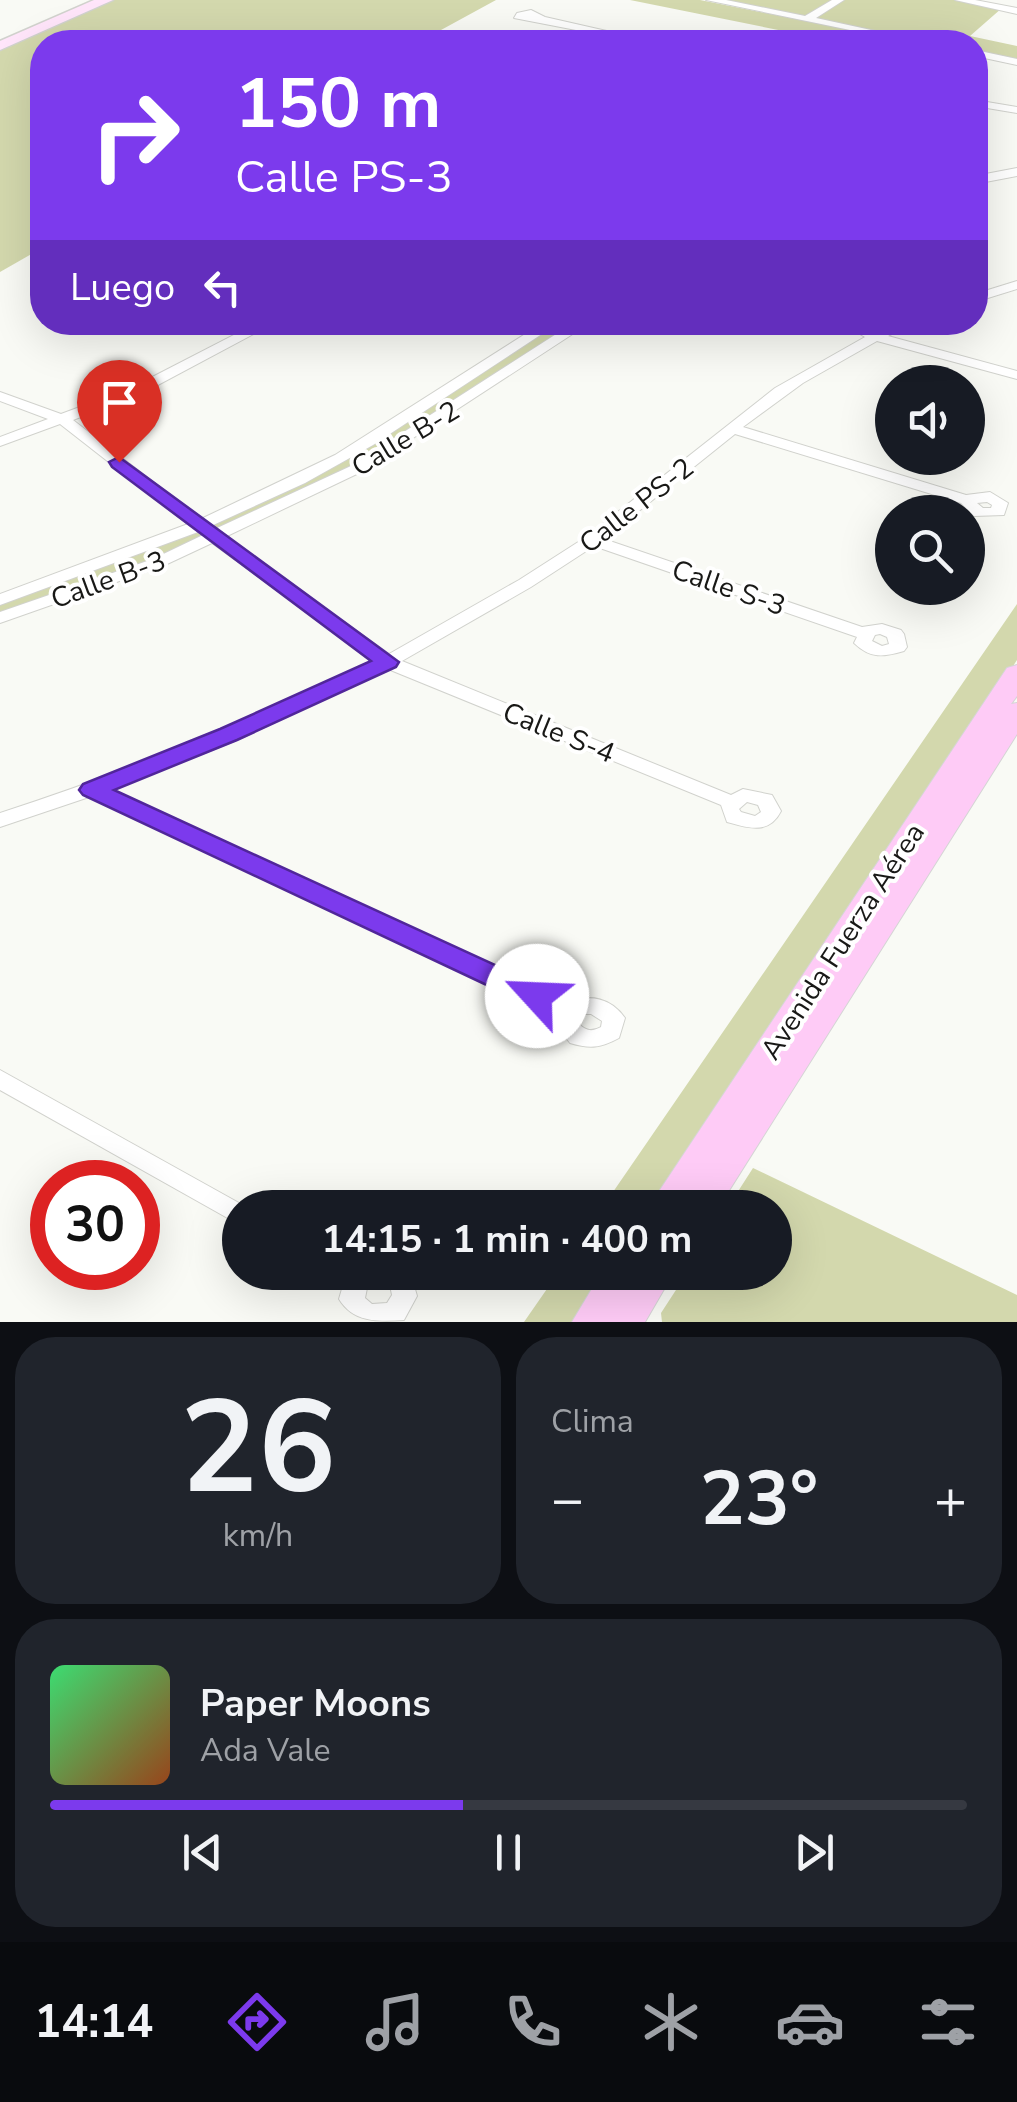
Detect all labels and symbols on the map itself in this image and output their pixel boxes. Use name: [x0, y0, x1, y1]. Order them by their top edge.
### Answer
pin: [77, 360, 162, 463]
street label: Calle B-2: [345, 392, 466, 486]
street label: Calle PS-2: [572, 449, 702, 562]
street label: Calle B-3: [46, 542, 171, 618]
street label: Calle S-3: [667, 551, 791, 625]
street label: Calle S-4: [497, 693, 620, 773]
street label: Avenida Fuerza Aérea: [752, 816, 934, 1067]
position arrow: [485, 944, 589, 1048]
speed limit sign: 30: [30, 1160, 160, 1290]

